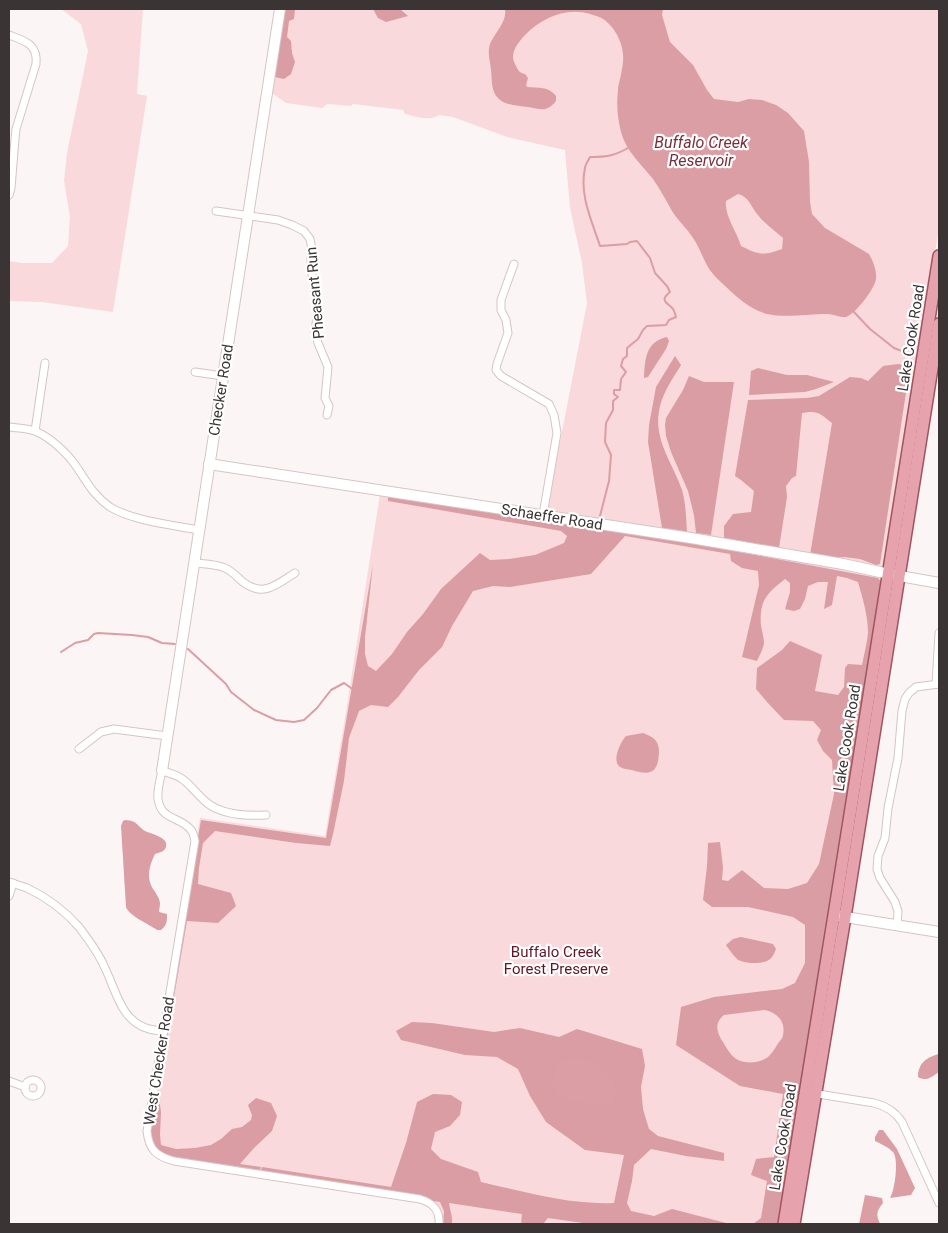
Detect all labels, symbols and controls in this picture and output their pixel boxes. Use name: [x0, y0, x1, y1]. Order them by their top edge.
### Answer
water label: Buffalo Creek Reservoir: [654, 133, 749, 170]
street label: Pheasant Run: [302, 246, 328, 340]
street label: Lake Cook Road: [894, 283, 928, 393]
street label: Checker Road: [205, 343, 237, 437]
street label: Schaeffer Road: [500, 500, 604, 534]
street label: Lake Cook Road: [830, 683, 864, 793]
park label: Buffalo Creek Forest Preserve: [504, 943, 608, 978]
street label: West Checker Road: [140, 995, 178, 1127]
street label: Lake Cook Road: [766, 1082, 800, 1192]

